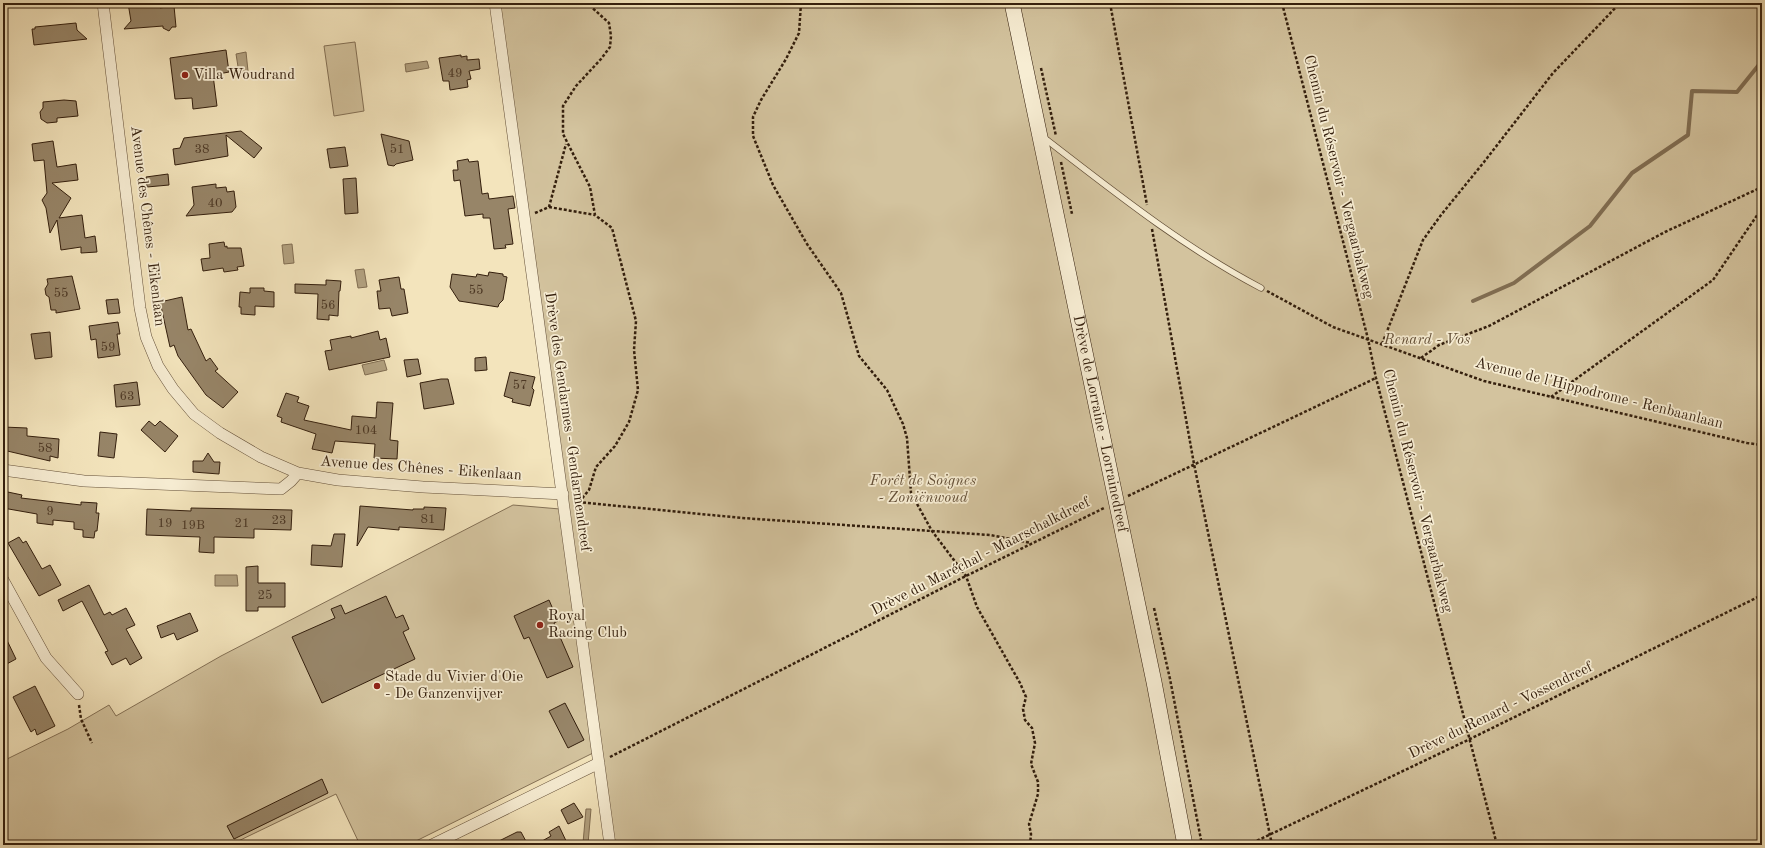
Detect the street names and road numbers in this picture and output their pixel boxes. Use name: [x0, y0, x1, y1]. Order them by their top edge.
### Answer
street label: Chemin du Réservoir - Vergaarbakweg: [1300, 54, 1376, 300]
street label: Avenue des Chênes - Eikenlaan: [127, 125, 167, 327]
street label: Drève des Gendarmes - Gendarmendreef: [541, 291, 593, 554]
street label: Drève de Lorraine - Lorrainedreef: [1070, 314, 1130, 535]
street label: Avenue de l'Hippodrome - Renbaanlaan: [1474, 356, 1724, 432]
street label: Chemin du Réservoir - Vergaarbakweg: [1379, 368, 1455, 614]
street label: Avenue des Chênes - Eikenlaan: [320, 454, 522, 484]
street label: Drève du Maréchal - Maarschalkdreef: [869, 495, 1094, 619]
street label: Drève du Renard - Vossendreef: [1407, 659, 1596, 762]

